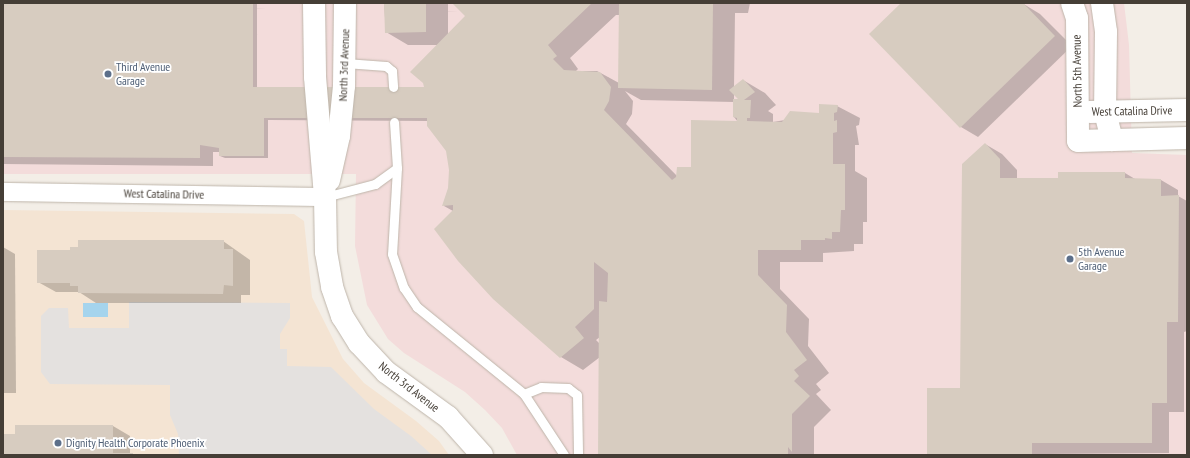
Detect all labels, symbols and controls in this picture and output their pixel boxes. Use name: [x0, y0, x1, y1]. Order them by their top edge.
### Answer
street label: North 3rd Avenue: [336, 28, 352, 102]
street label: North 5th Avenue: [1069, 34, 1085, 108]
place label: Third Avenue Garage: [116, 60, 171, 88]
marker: Third Avenue Garage: [103, 69, 113, 79]
street label: West Catalina Drive: [1092, 103, 1172, 119]
street label: West Catalina Drive: [124, 186, 204, 202]
place label: 5th Avenue Garage: [1078, 245, 1125, 273]
marker: 5th Avenue Garage: [1065, 254, 1075, 264]
street label: North 3rd Avenue: [376, 359, 442, 415]
place label: Dignity Health Corporate Phoenix: [66, 436, 205, 450]
marker: Dignity Health Corporate Phoenix: [53, 438, 63, 448]

